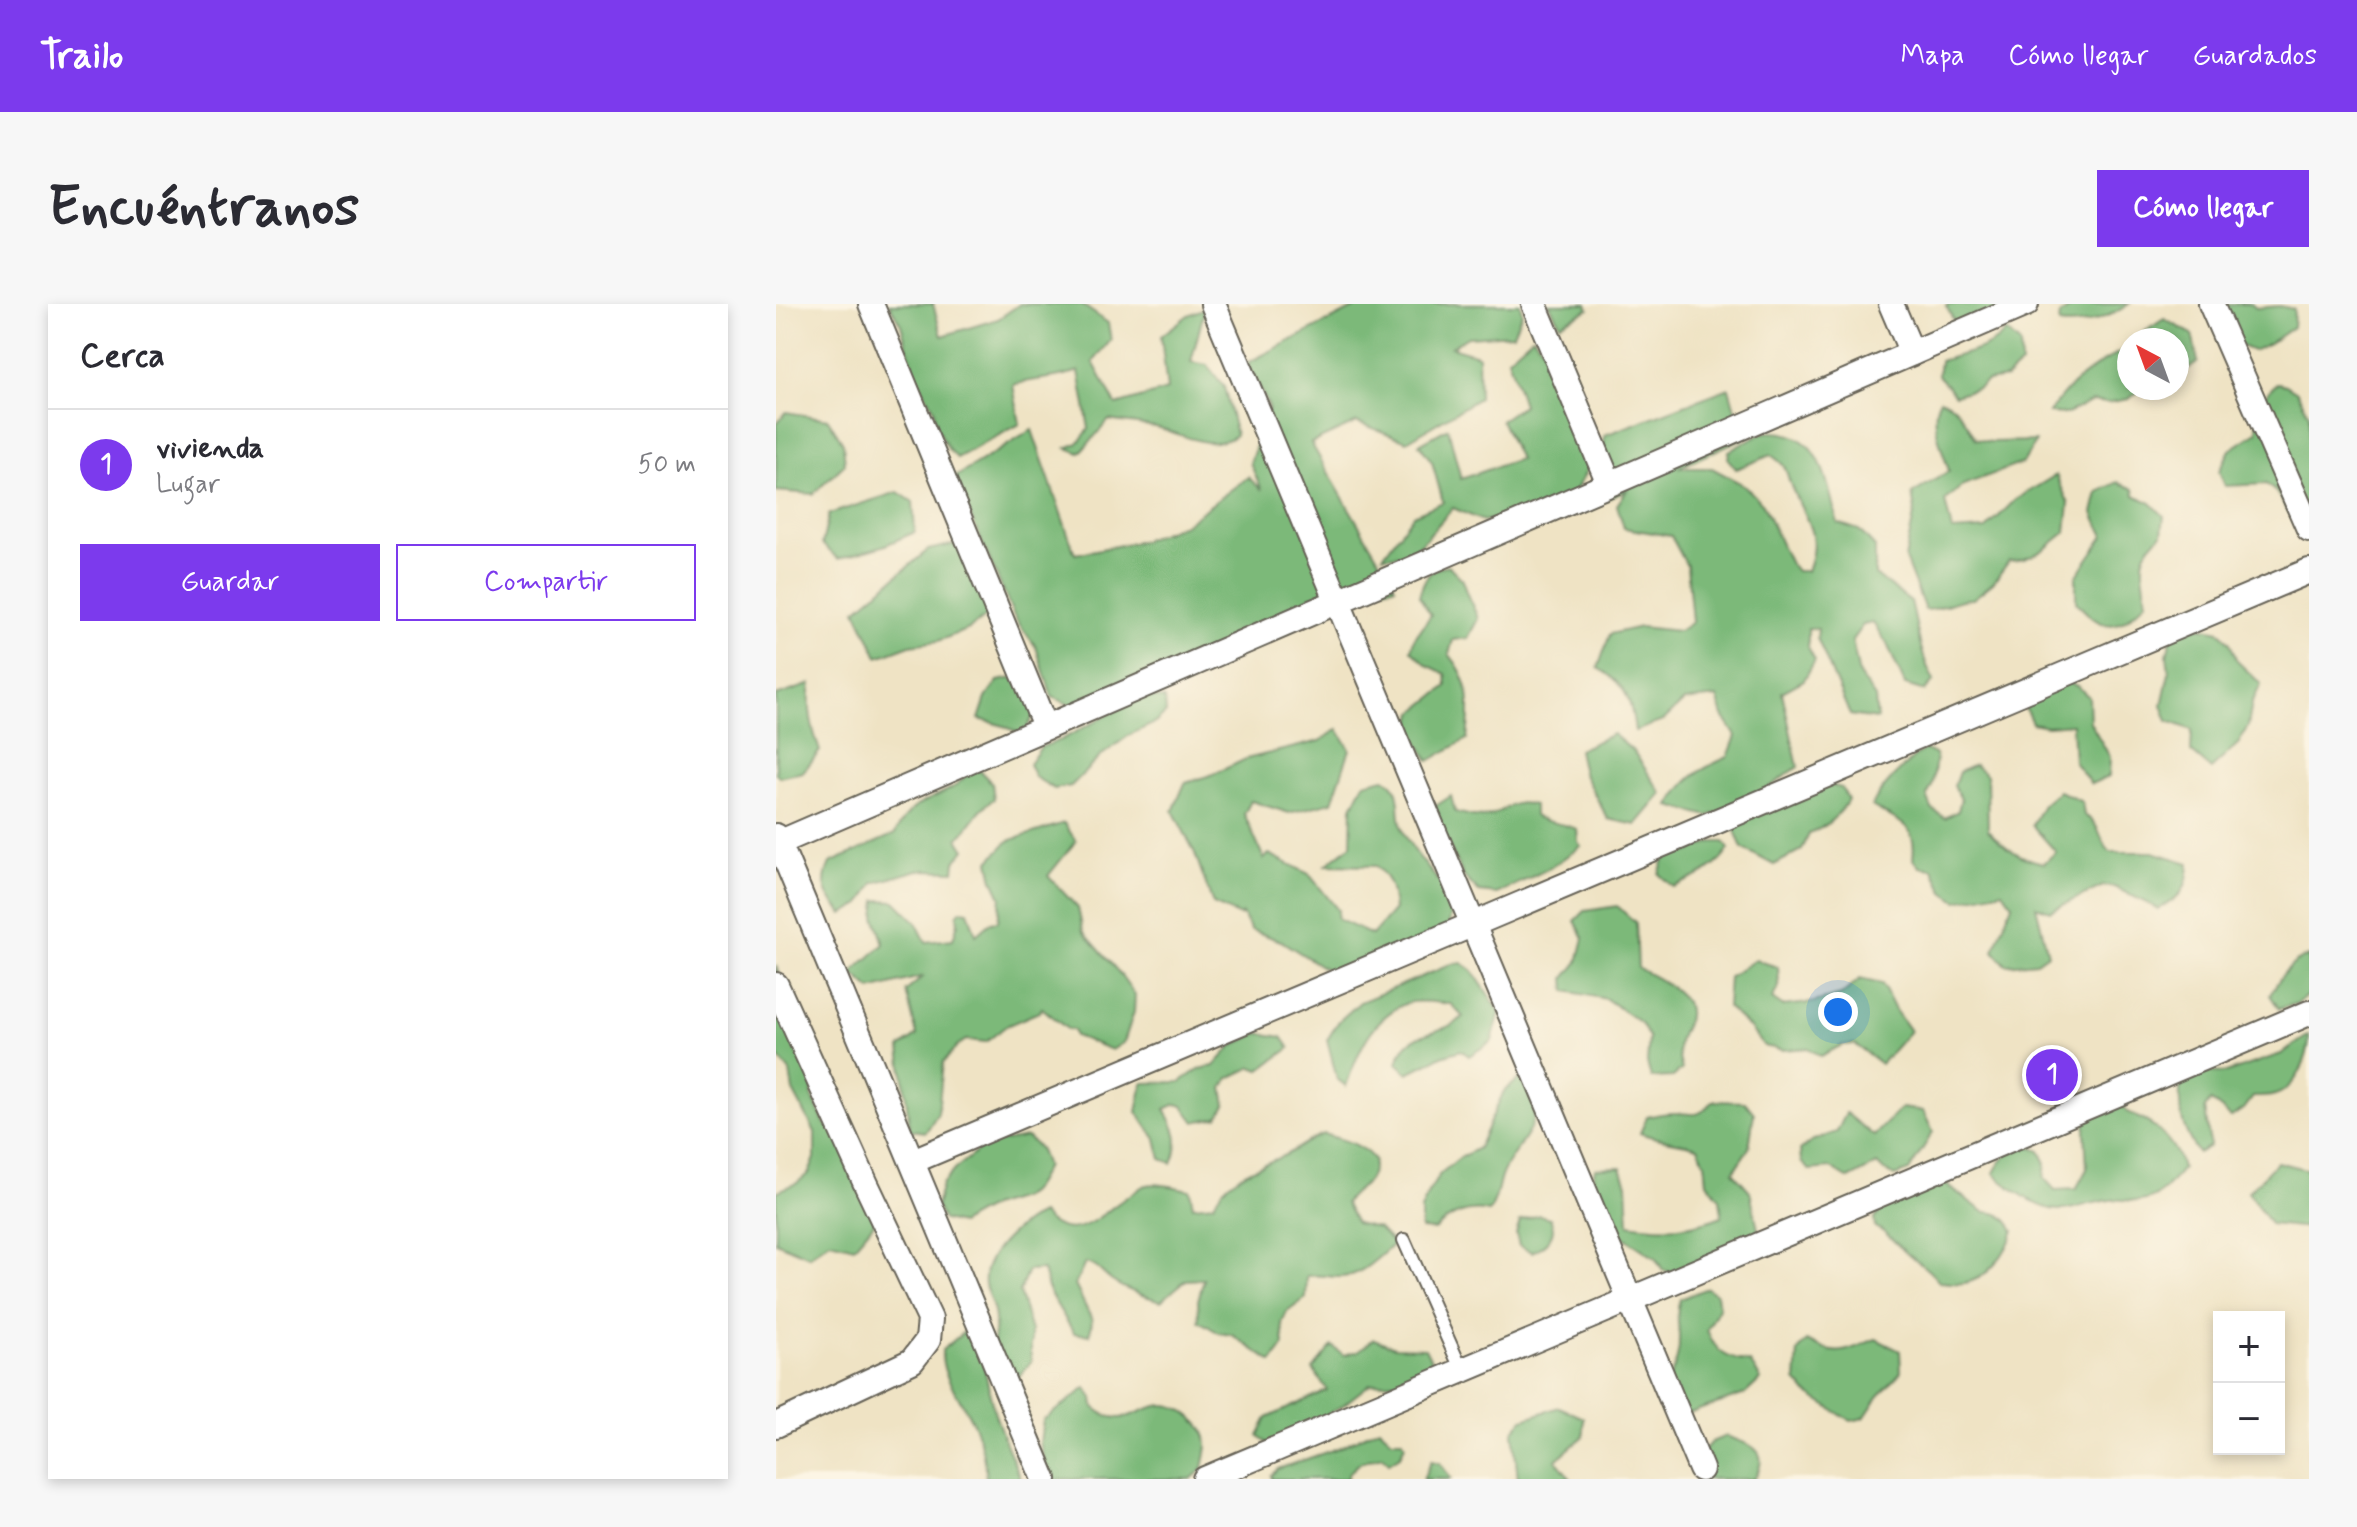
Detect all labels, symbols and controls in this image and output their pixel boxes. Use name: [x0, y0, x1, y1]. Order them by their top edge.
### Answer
text: Trailo: [40, 32, 123, 81]
text: Mapa: [1901, 38, 1964, 75]
text: Cómo llegar: [2008, 38, 2148, 75]
text: Guardados: [2192, 38, 2317, 75]
button: Cómo llegar: [2097, 170, 2309, 247]
text: Encuéntranos: [48, 172, 359, 245]
north arrow: [2117, 328, 2189, 400]
text: Cerca: [80, 334, 165, 379]
text: vivienda: [156, 429, 264, 468]
text: 1: [100, 448, 112, 482]
text: 50 m: [638, 448, 696, 482]
text: Lugar: [156, 468, 220, 502]
button: Guardar: [80, 544, 380, 621]
button: Compartir: [396, 544, 696, 621]
your location: [1818, 992, 1858, 1032]
pin: 1: [2026, 1045, 2078, 1105]
map controls: [2213, 1311, 2285, 1455]
button: +: [2213, 1311, 2285, 1383]
button: −: [2213, 1383, 2285, 1455]

